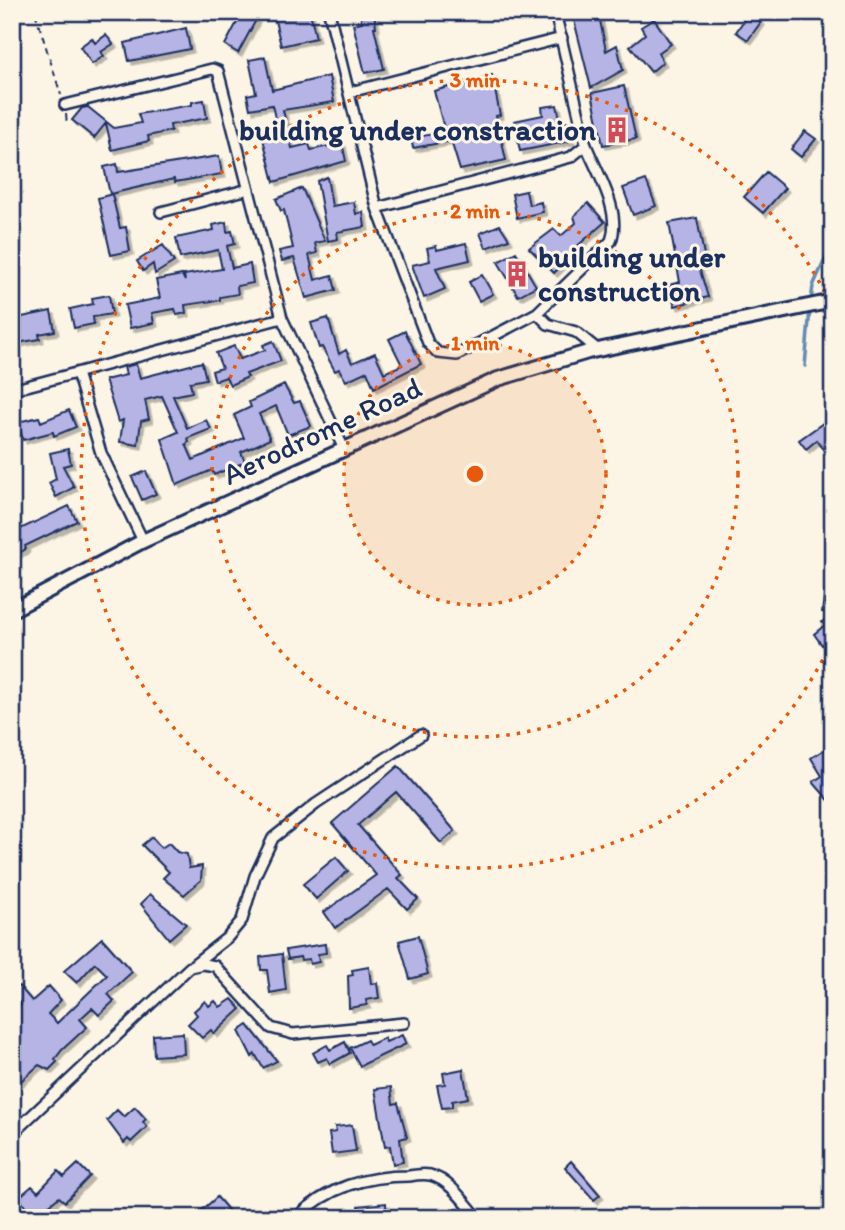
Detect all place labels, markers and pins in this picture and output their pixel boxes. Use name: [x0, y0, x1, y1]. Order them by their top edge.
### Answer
place label: building under constraction: [239, 111, 596, 148]
building icon: building under constraction: [602, 115, 632, 145]
place label: building under construction: [538, 238, 726, 309]
building icon: building under construction: [502, 259, 532, 289]
centre of rings: [463, 462, 487, 486]

